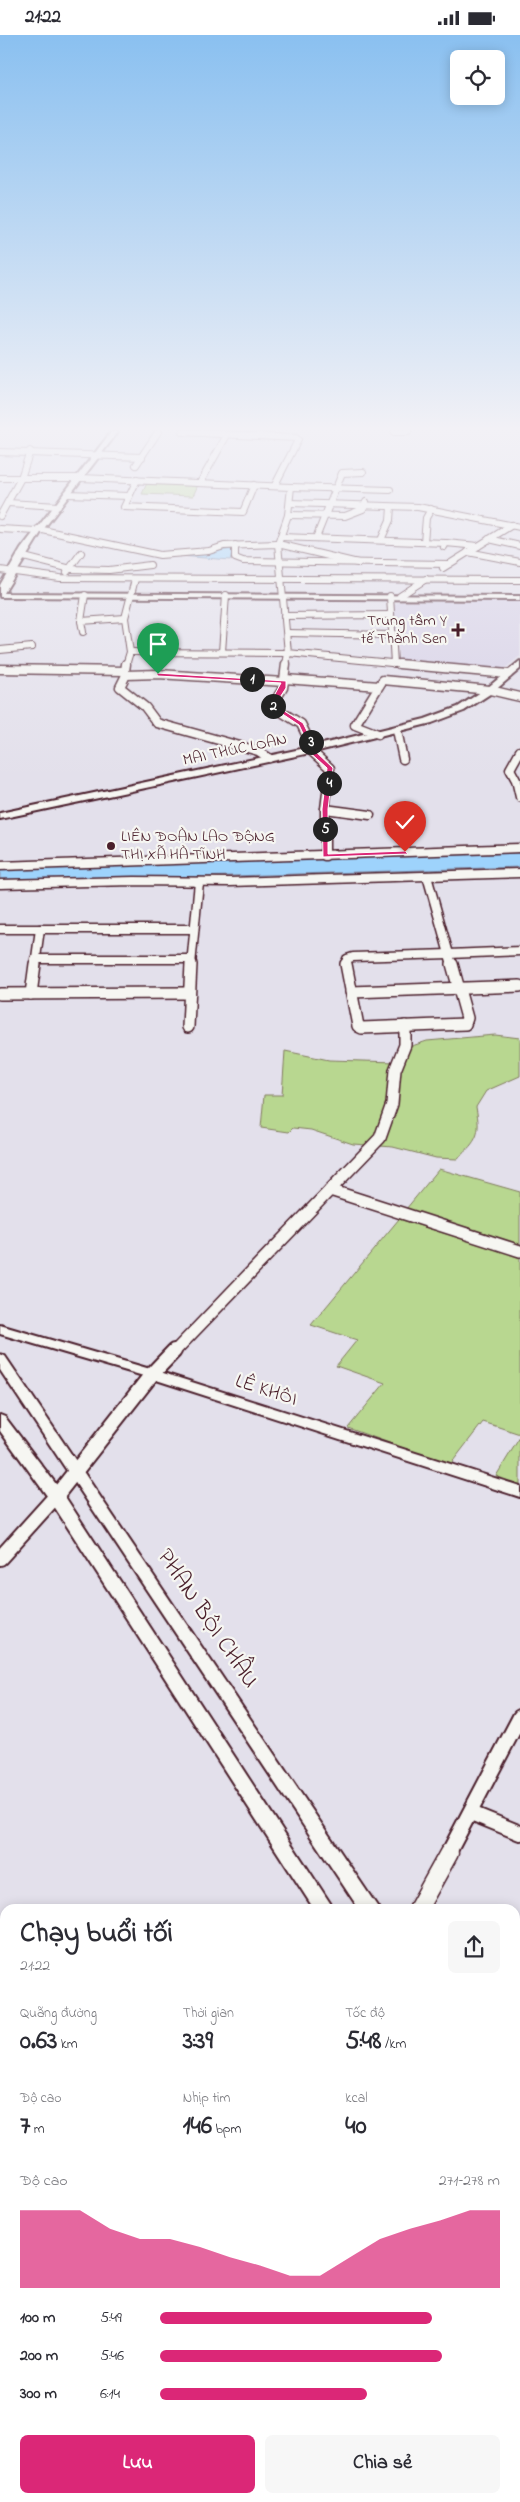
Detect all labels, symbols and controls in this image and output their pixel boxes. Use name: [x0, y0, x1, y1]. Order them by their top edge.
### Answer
text: 21:22: [25, 4, 61, 31]
map controls: [450, 50, 505, 105]
button: locate: [450, 50, 505, 105]
place label: Trung tâm Y tế Thành Sen: [361, 609, 448, 651]
pin: [137, 623, 179, 674]
marker: Trung tâm Y tế Thành Sen: [451, 623, 465, 637]
icon: arrive: [144, 630, 172, 658]
pin: 1: [240, 667, 264, 691]
text: 1: [250, 669, 255, 690]
pin: 2: [260, 693, 286, 719]
text: 2: [270, 696, 277, 717]
street label: MAI THÚC LOAN: [181, 727, 289, 773]
pin: 3: [298, 729, 324, 755]
text: 3: [309, 732, 314, 753]
pin: 4: [316, 771, 342, 795]
text: 4: [327, 773, 332, 794]
pin: [384, 801, 426, 852]
icon: check: [391, 808, 419, 836]
pin: 5: [312, 817, 338, 841]
text: 5: [321, 819, 330, 840]
place label: LIÊN ĐOÀN LAO ĐỘNG THỊ XÃ HÀ TĨNH: [121, 825, 275, 867]
marker: LIÊN ĐOÀN LAO ĐỘNG THỊ XÃ HÀ TĨNH: [105, 840, 117, 852]
street label: LÊ KHÔI: [231, 1367, 301, 1415]
street label: PHAN BỘI CHÂU: [147, 1542, 268, 1696]
text: Chạy buổi tối: [20, 1914, 173, 1955]
button: share: [448, 1921, 500, 1973]
text: 21:22: [20, 1954, 50, 1978]
text: Quãng đường: [20, 2003, 97, 2024]
text: Thời gian: [183, 2003, 234, 2024]
text: Tốc độ: [345, 2003, 384, 2024]
text: 0.63: [20, 2024, 57, 2060]
text: 3:39: [183, 2024, 213, 2060]
text: 5:48: [345, 2024, 381, 2060]
text: km: [57, 2034, 78, 2055]
text: /km: [381, 2034, 406, 2055]
text: Độ cao: [20, 2088, 62, 2109]
text: Nhịp tim: [183, 2088, 230, 2109]
text: kcal: [345, 2088, 368, 2109]
text: 7: [20, 2109, 30, 2145]
text: 146: [183, 2109, 212, 2145]
text: 40: [345, 2109, 366, 2145]
text: m: [30, 2119, 45, 2140]
text: bpm: [212, 2119, 241, 2140]
text: Độ cao: [20, 2169, 68, 2193]
text: 271–278 m: [439, 2169, 500, 2193]
text: 100 m: [20, 2306, 55, 2330]
text: 5:49: [100, 2306, 122, 2330]
text: 200 m: [20, 2344, 58, 2368]
text: 5:46: [100, 2344, 124, 2368]
text: 300 m: [20, 2382, 57, 2406]
text: 6:14: [100, 2382, 120, 2406]
button: Lưu: [20, 2435, 255, 2493]
button: Chia sẻ: [265, 2435, 500, 2493]

